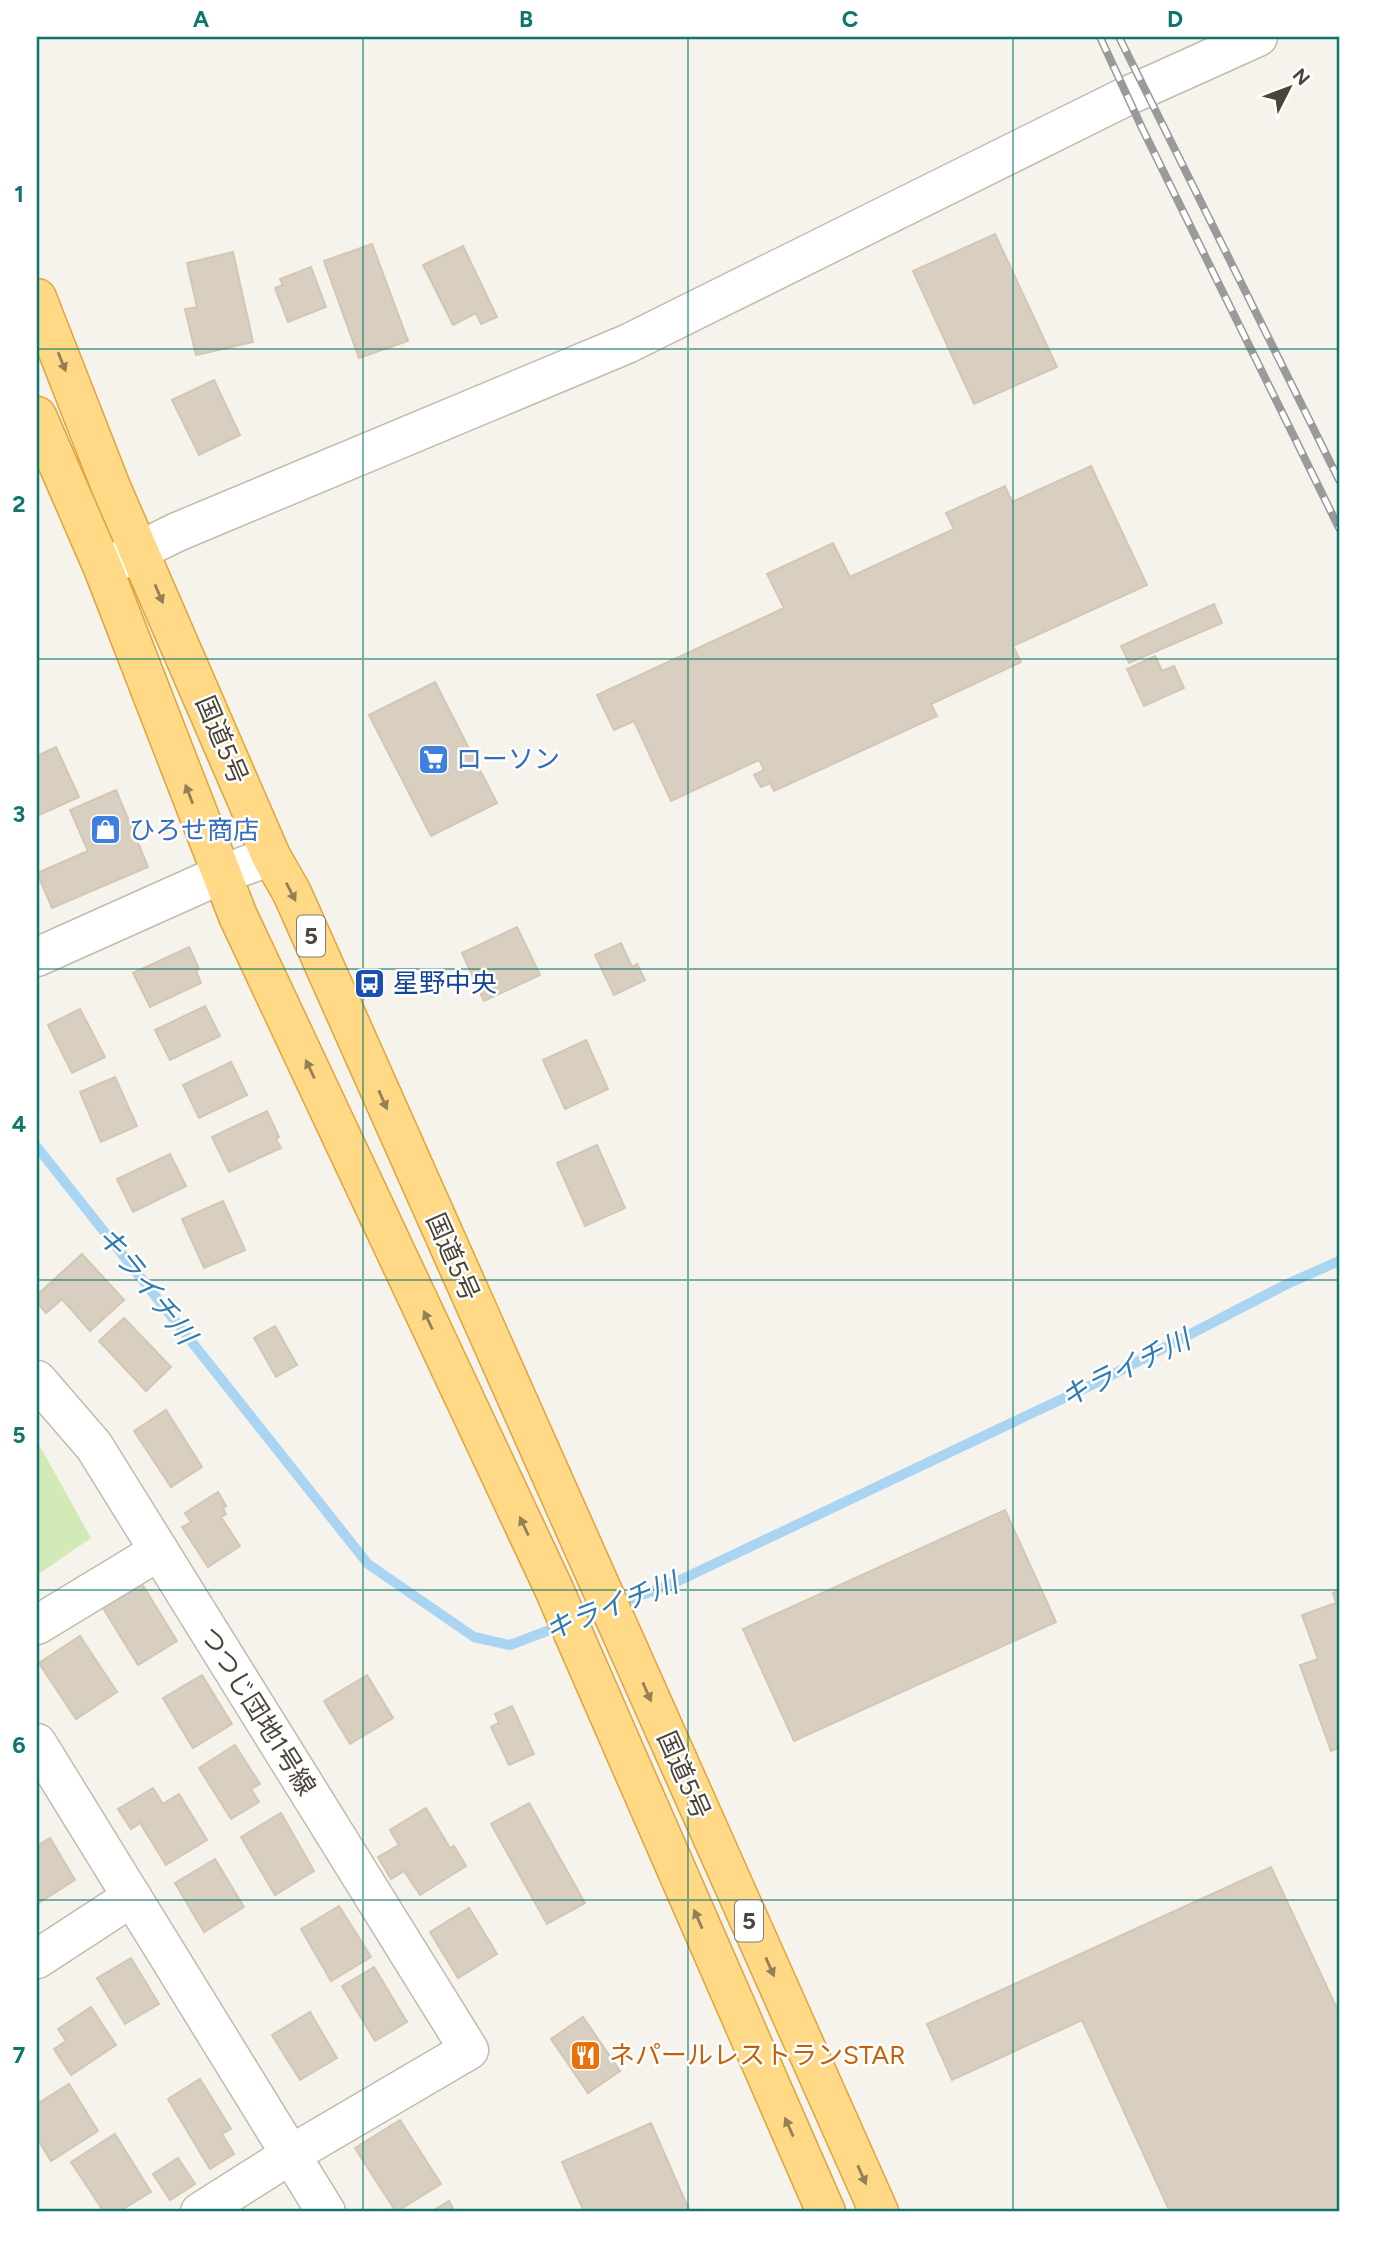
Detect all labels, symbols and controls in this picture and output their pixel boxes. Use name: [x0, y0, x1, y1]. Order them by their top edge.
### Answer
text: A: [193, 5, 210, 33]
text: B: [519, 5, 533, 33]
text: C: [842, 5, 859, 33]
text: D: [1167, 5, 1183, 33]
north arrow: [1254, 52, 1324, 122]
text: N: [1288, 64, 1315, 90]
text: 1: [14, 180, 24, 208]
one-way arrow: [56, 351, 67, 372]
text: 2: [12, 490, 26, 518]
one-way arrow: [153, 584, 165, 604]
street label: 国道5号: [189, 691, 255, 789]
supermarket icon: ローソン: [416, 742, 450, 776]
place label: ローソン: [456, 743, 560, 775]
one-way arrow: [184, 783, 195, 804]
text: 3: [13, 800, 25, 828]
shop icon: ひろせ商店: [89, 813, 123, 847]
place label: ひろせ商店: [129, 814, 259, 846]
one-way arrow: [285, 882, 296, 902]
road number: 5: [297, 916, 325, 956]
bus stop icon: 星野中央: [353, 966, 387, 1000]
place label: 星野中央: [393, 967, 497, 999]
one-way arrow: [304, 1059, 315, 1080]
one-way arrow: [378, 1089, 389, 1110]
text: 4: [12, 1110, 26, 1138]
street label: 国道5号: [419, 1208, 487, 1306]
water label: キライチ川: [91, 1219, 205, 1353]
one-way arrow: [422, 1310, 433, 1330]
water label: キライチ川: [1055, 1321, 1198, 1414]
text: 5: [12, 1421, 26, 1449]
one-way arrow: [519, 1516, 530, 1536]
water label: キライチ川: [540, 1564, 685, 1647]
street label: つつじ団地1号線: [193, 1621, 323, 1801]
one-way arrow: [642, 1682, 653, 1703]
street label: 国道5号: [650, 1726, 718, 1824]
text: 6: [12, 1731, 26, 1759]
road number: 5: [735, 1900, 763, 1942]
one-way arrow: [692, 1908, 703, 1929]
one-way arrow: [764, 1957, 776, 1977]
restaurant icon: ネパールレストランSTAR: [569, 2038, 603, 2072]
place label: ネパールレストランSTAR: [609, 2039, 905, 2071]
text: 7: [13, 2041, 26, 2069]
one-way arrow: [783, 2117, 795, 2137]
one-way arrow: [856, 2165, 868, 2185]

